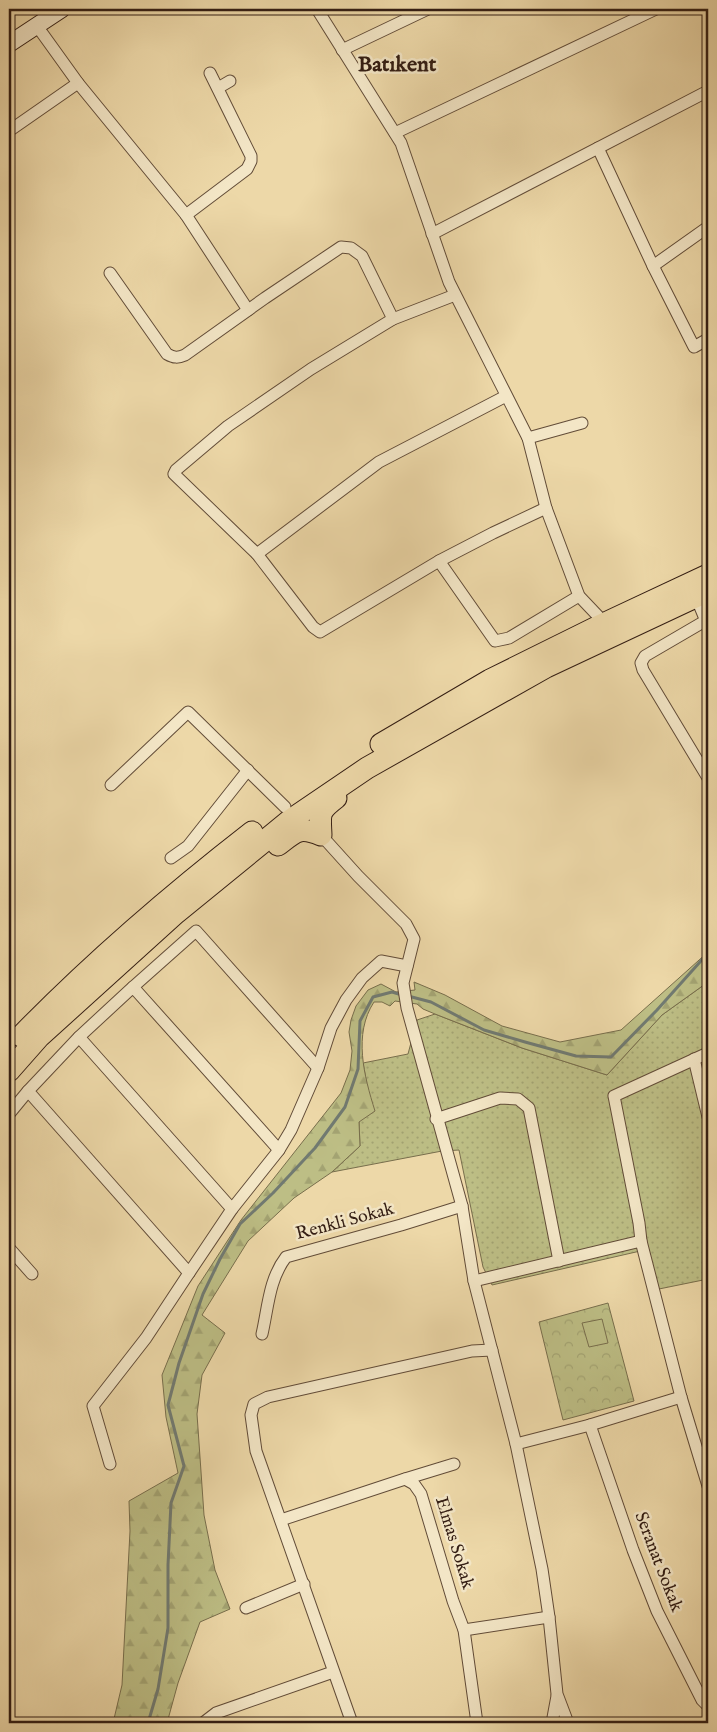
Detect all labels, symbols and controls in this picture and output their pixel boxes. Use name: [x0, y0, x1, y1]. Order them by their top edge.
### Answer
district label: Batıkent: [358, 51, 437, 79]
street label: Renkli Sokak: [293, 1198, 397, 1246]
street label: Elmas Sokak: [429, 1494, 479, 1592]
street label: Seranat Sokak: [628, 1509, 688, 1616]

